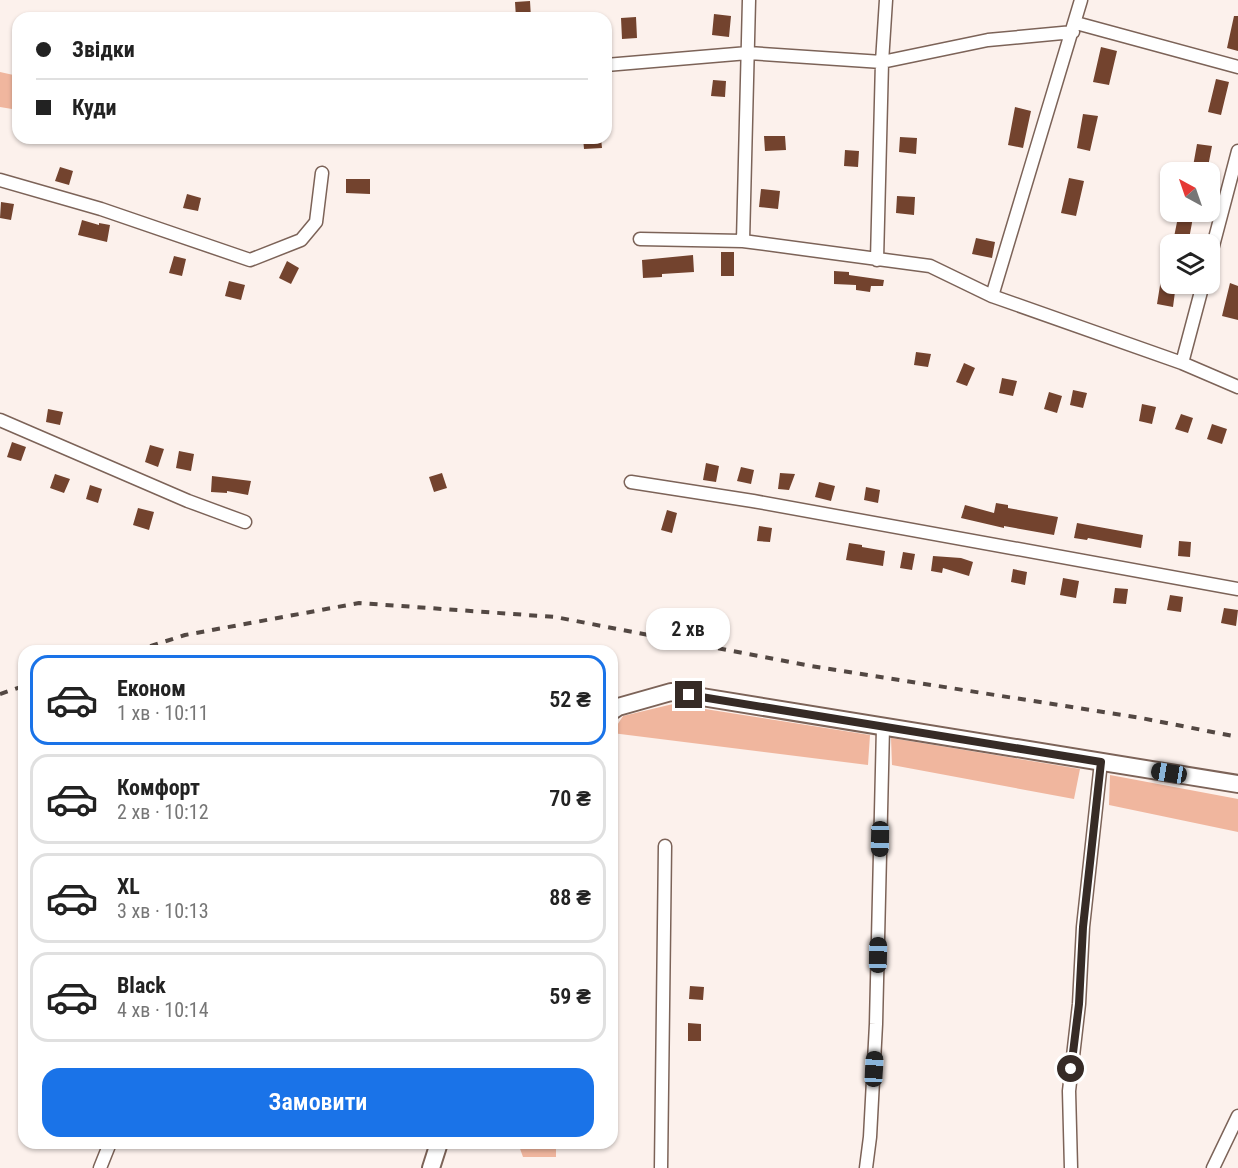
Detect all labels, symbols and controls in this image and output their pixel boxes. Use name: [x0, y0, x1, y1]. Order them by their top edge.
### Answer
text: Звідки: [72, 37, 135, 62]
text: Куди: [72, 95, 116, 120]
north arrow: [1160, 162, 1220, 222]
map controls: [1160, 162, 1220, 294]
button: layers: [1160, 234, 1220, 294]
callout: 2 хв: [647, 608, 731, 650]
text: 2 хв: [671, 617, 705, 641]
icon: car: [45, 673, 99, 727]
text: Економ: [117, 676, 186, 701]
route end: [675, 681, 702, 708]
text: 52 ₴: [549, 687, 591, 712]
text: 1 хв · 10:11: [117, 701, 209, 725]
car: [1150, 761, 1188, 785]
icon: car: [45, 772, 99, 826]
text: Комфорт: [117, 775, 200, 800]
text: 70 ₴: [549, 786, 591, 811]
text: 2 хв · 10:12: [117, 800, 209, 824]
car: [871, 821, 889, 857]
icon: car: [45, 871, 99, 925]
text: XL: [117, 874, 140, 899]
text: 88 ₴: [549, 885, 591, 910]
text: 3 хв · 10:13: [117, 899, 209, 923]
car: [869, 937, 887, 973]
icon: car: [45, 970, 99, 1024]
text: Black: [117, 973, 166, 998]
text: 59 ₴: [549, 984, 591, 1009]
text: 4 хв · 10:14: [117, 998, 209, 1022]
car: [864, 1051, 884, 1087]
route start: [1057, 1055, 1084, 1082]
button: Замовити: [42, 1068, 594, 1137]

